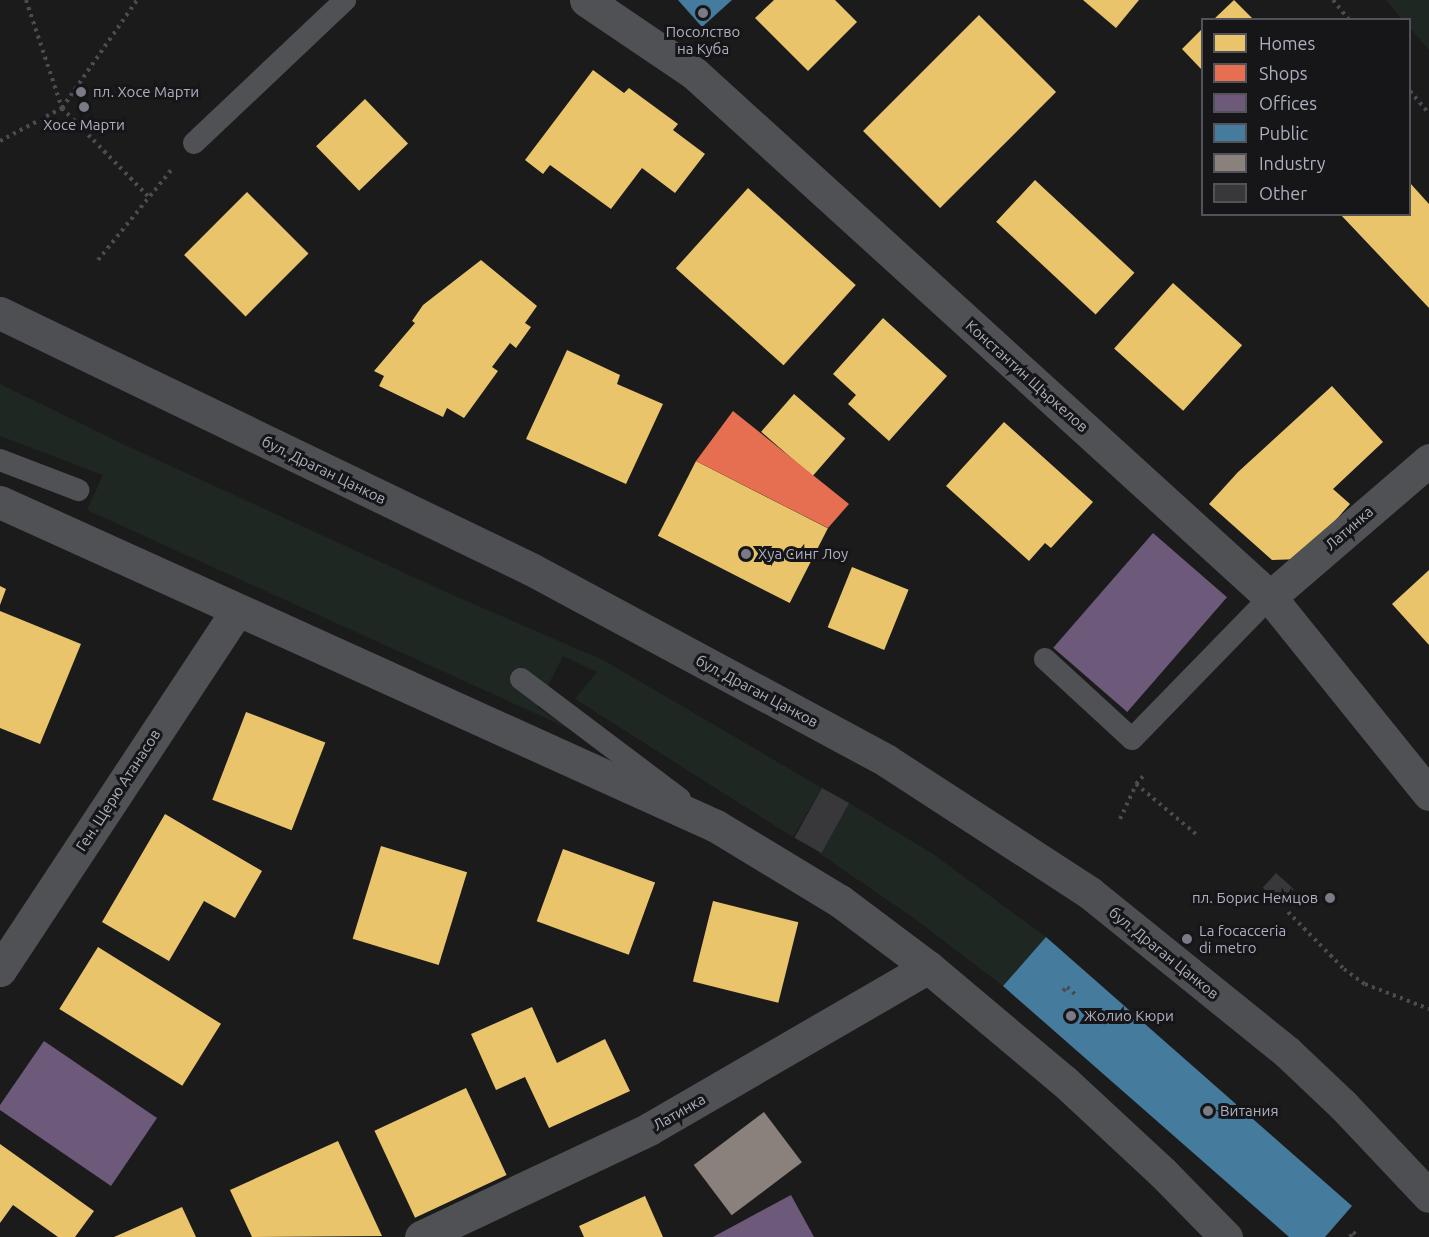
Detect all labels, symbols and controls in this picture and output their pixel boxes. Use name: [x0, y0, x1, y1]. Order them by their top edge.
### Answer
marker: Посолство на Куба: [696, 6, 710, 20]
legend: [1201, 18, 1411, 216]
place label: Посолство на Куба: [666, 22, 740, 57]
text: Homes: [1259, 33, 1315, 53]
text: Shops: [1259, 63, 1308, 83]
place label: пл. Хосе Марти: [93, 83, 199, 101]
marker: пл. Хосе Марти: [74, 85, 88, 99]
text: Offices: [1259, 93, 1317, 113]
marker: Хосе Марти: [77, 100, 91, 114]
place label: Хосе Марти: [43, 116, 125, 134]
text: Public: [1259, 123, 1308, 143]
text: Industry: [1259, 153, 1325, 173]
text: Other: [1259, 183, 1307, 203]
street label: Константин Щъркелов: [962, 316, 1092, 436]
street label: бул. Драган Цанков: [259, 432, 389, 508]
street label: Латинка: [1321, 502, 1377, 554]
place label: Хуа Синг Лоу: [758, 545, 848, 563]
marker: Хуа Синг Лоу: [739, 547, 753, 561]
street label: бул. Драган Цанков: [693, 651, 821, 731]
street label: Ген. Щерю Атанасов: [72, 726, 164, 854]
place label: пл. Борис Немцов: [1192, 889, 1318, 907]
marker: пл. Борис Немцов: [1323, 891, 1337, 905]
street label: бул. Драган Цанков: [1105, 903, 1223, 1003]
place label: La focacceria di metro: [1199, 921, 1286, 956]
marker: La focacceria di metro: [1180, 932, 1194, 946]
marker: Жолио Кюри: [1062, 1007, 1080, 1025]
place label: Жолио Кюри: [1084, 1007, 1174, 1025]
street label: Латинка: [649, 1090, 709, 1134]
place label: Витания: [1220, 1102, 1278, 1120]
marker: Витания: [1201, 1104, 1215, 1118]

